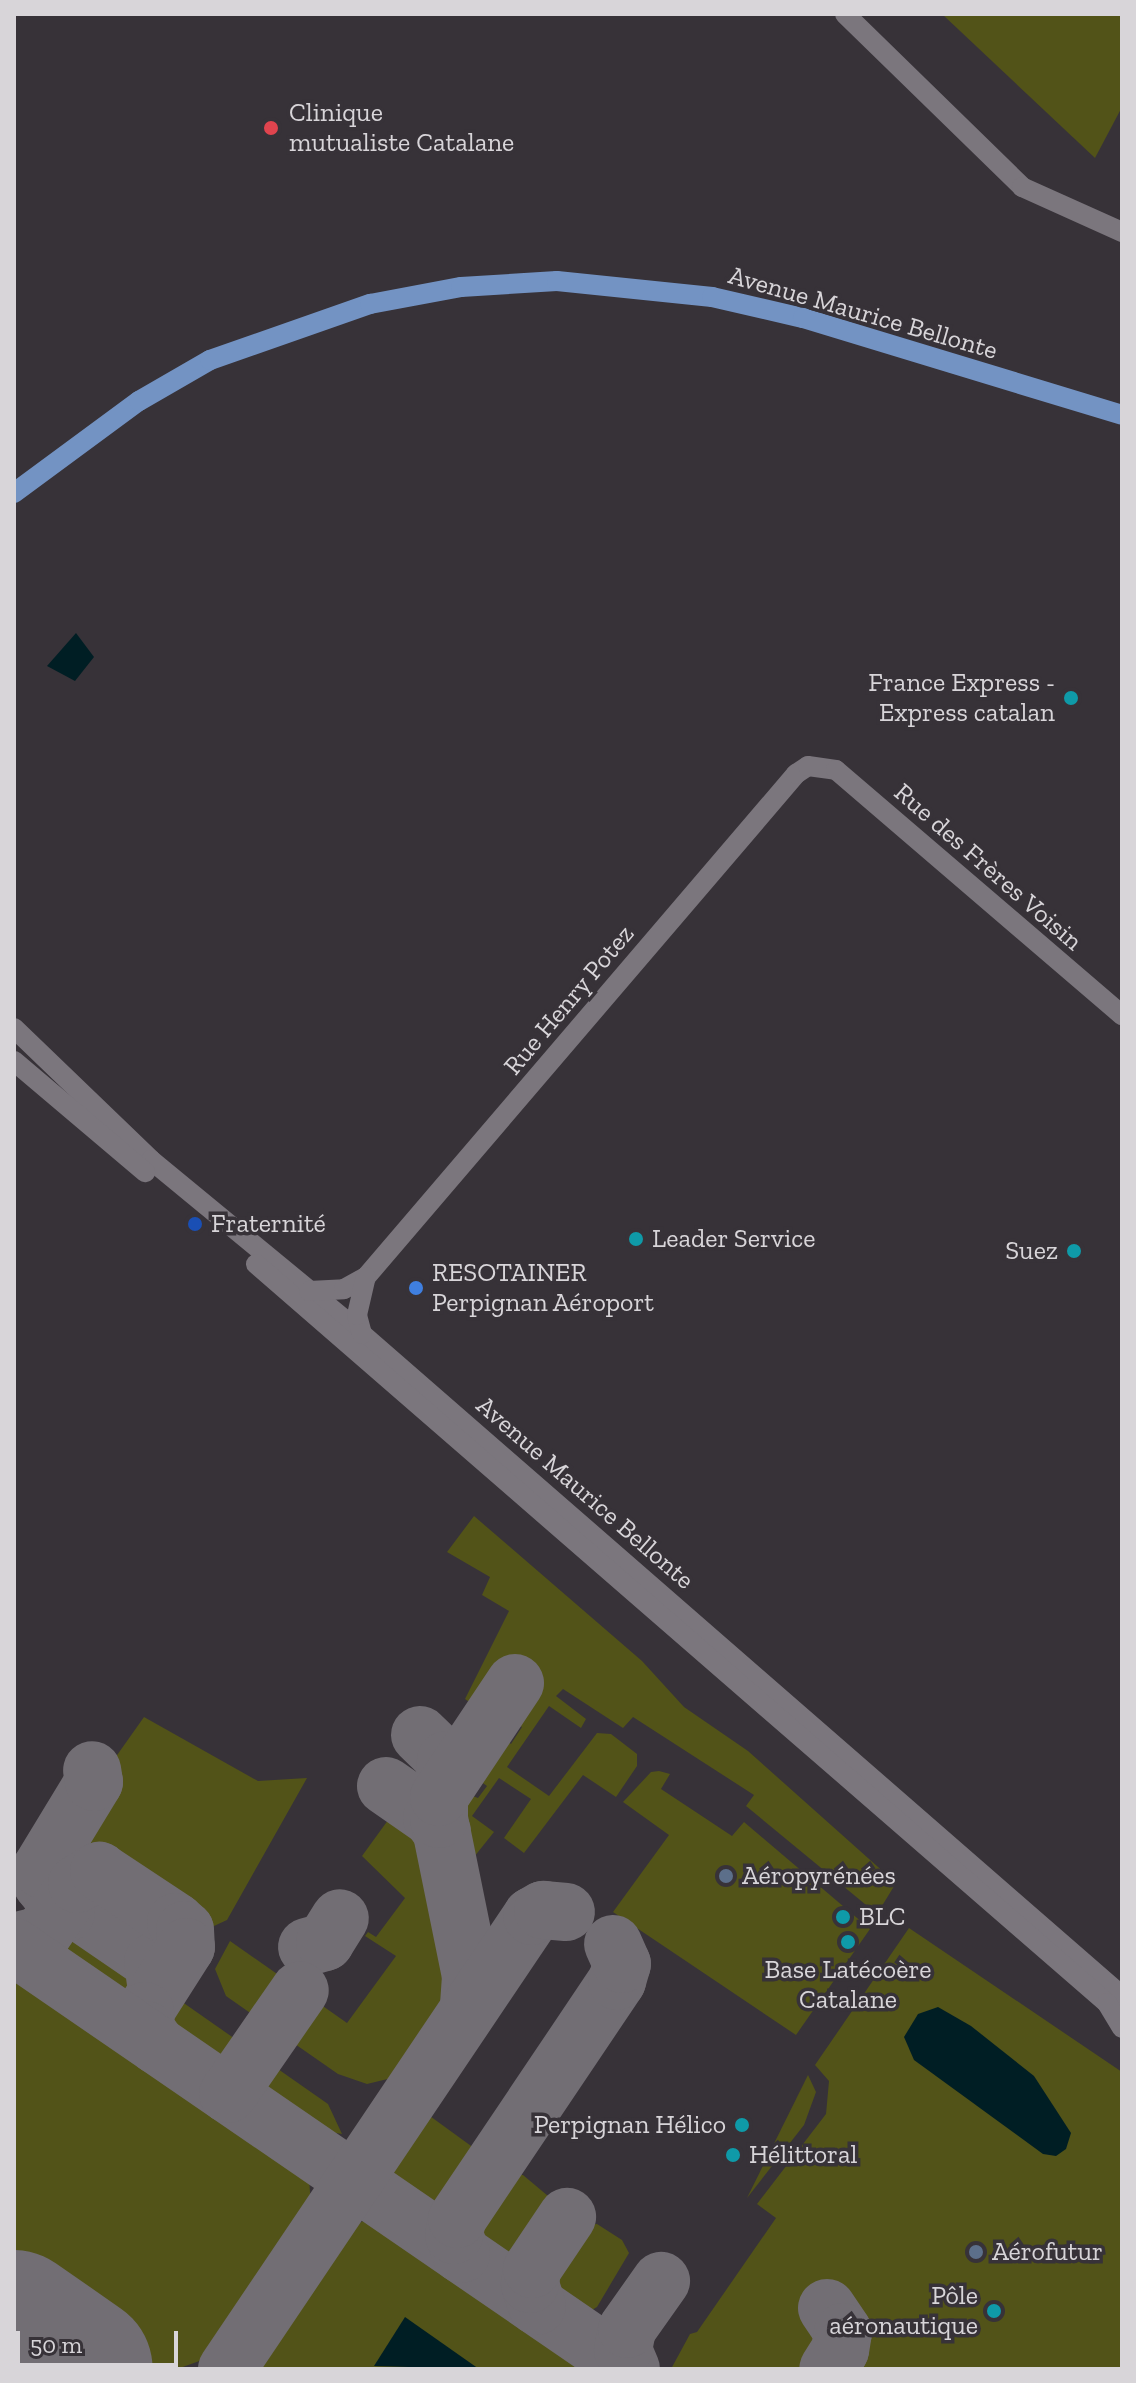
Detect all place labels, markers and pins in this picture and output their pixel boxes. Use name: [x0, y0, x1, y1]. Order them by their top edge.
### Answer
place label: Clinique mutualiste Catalane: [289, 97, 514, 158]
marker: Clinique mutualiste Catalane: [260, 117, 282, 139]
place label: France Express - Express catalan: [868, 667, 1055, 728]
marker: France Express - Express catalan: [1062, 689, 1080, 707]
place label: Fraternité: [211, 1208, 326, 1240]
marker: Fraternité: [186, 1215, 204, 1233]
place label: Leader Service: [652, 1223, 816, 1255]
marker: Leader Service: [627, 1230, 645, 1248]
place label: Suez: [1005, 1235, 1058, 1267]
marker: Suez: [1065, 1242, 1083, 1260]
place label: RESOTAINER Perpignan Aéroport: [432, 1257, 655, 1318]
marker: RESOTAINER Perpignan Aéroport: [407, 1279, 425, 1297]
place label: Aéropyrénées: [742, 1860, 896, 1892]
marker: Aéropyrénées: [717, 1867, 735, 1885]
place label: BLC: [859, 1901, 906, 1933]
marker: BLC: [834, 1908, 852, 1926]
marker: Base Latécoère Catalane: [839, 1933, 857, 1951]
place label: Base Latécoère Catalane: [764, 1954, 932, 2016]
place label: Perpignan Hélico: [534, 2109, 726, 2141]
marker: Perpignan Hélico: [733, 2116, 751, 2134]
place label: Hélittoral: [749, 2139, 857, 2171]
marker: Hélittoral: [724, 2146, 742, 2164]
place label: Aérofutur: [992, 2236, 1103, 2268]
marker: Aérofutur: [967, 2243, 985, 2261]
place label: Pôle aéronautique: [829, 2280, 978, 2342]
marker: Pôle aéronautique: [985, 2302, 1003, 2320]

